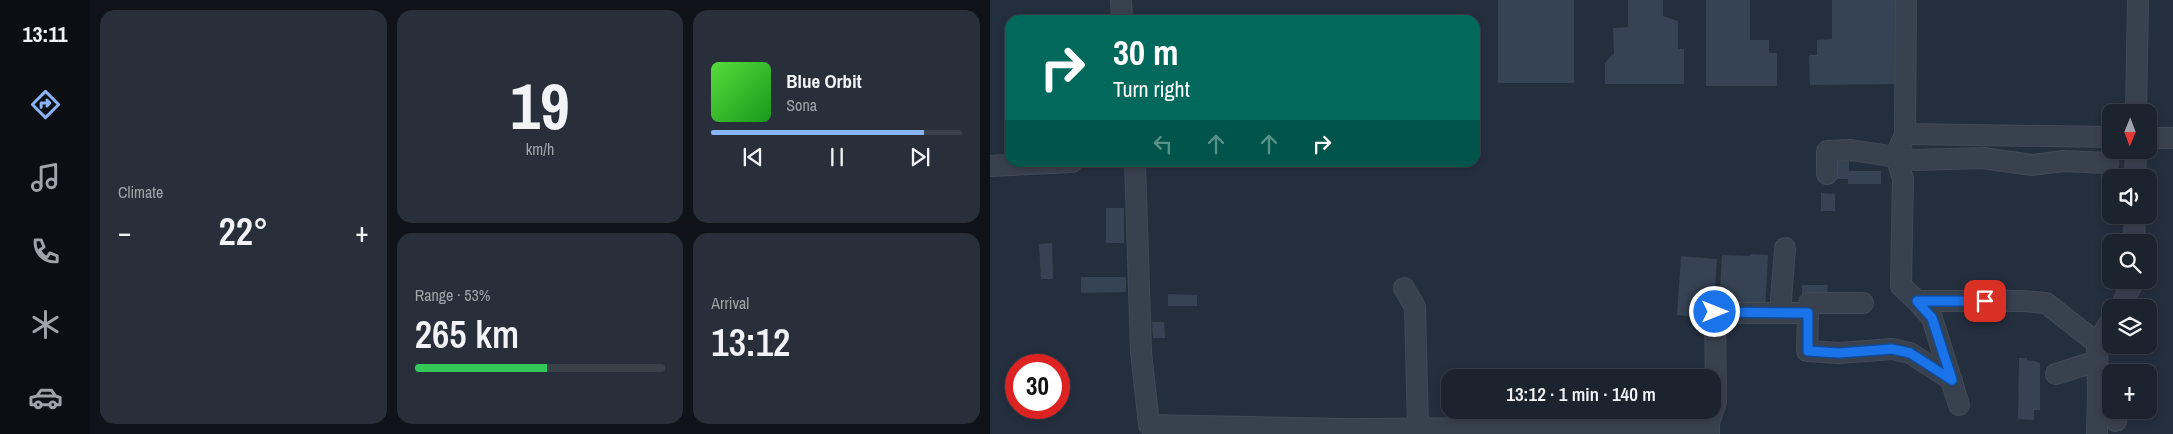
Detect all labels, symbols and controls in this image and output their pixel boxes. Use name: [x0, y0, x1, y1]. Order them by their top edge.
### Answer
text: 13:11: [22, 19, 68, 49]
text: 30 m: [1113, 29, 1178, 76]
icon: right: [1030, 35, 1095, 100]
text: 19: [510, 62, 570, 149]
text: Blue Orbit: [786, 68, 862, 94]
text: Turn right: [1113, 74, 1190, 104]
icon: directions: [28, 87, 63, 122]
text: Sona: [786, 94, 817, 116]
north arrow: [2102, 104, 2158, 159]
map controls: [2102, 104, 2157, 419]
icon: left: [1149, 130, 1177, 158]
icon: ahead: [1202, 130, 1230, 158]
icon: ahead: [1255, 130, 1283, 158]
icon: right: [1308, 130, 1336, 158]
text: km/h: [526, 138, 554, 160]
icon: previous: [739, 143, 767, 171]
icon: pause: [823, 143, 851, 171]
icon: next: [906, 143, 934, 171]
icon: music: [28, 160, 63, 195]
button: sound: [2102, 169, 2157, 224]
text: Climate: [118, 181, 163, 203]
text: 22°: [218, 206, 268, 257]
text: −: [118, 213, 131, 251]
text: +: [355, 213, 369, 251]
icon: phone: [28, 234, 63, 269]
button: search: [2102, 234, 2157, 289]
pin: [1964, 280, 2006, 322]
text: Range · 53%: [415, 284, 491, 306]
position arrow: [1688, 285, 1740, 337]
icon: arrive: [1971, 287, 1999, 315]
text: Arrival: [711, 292, 749, 314]
button: layers: [2102, 299, 2157, 354]
icon: climate: [28, 307, 63, 342]
text: 265 km: [415, 309, 519, 360]
text: 13:12: [711, 317, 790, 368]
speed limit sign: 30: [1005, 354, 1070, 419]
button: +: [2102, 364, 2157, 419]
icon: car: [28, 380, 63, 415]
text: 13:12 · 1 min · 140 m: [1506, 381, 1656, 407]

